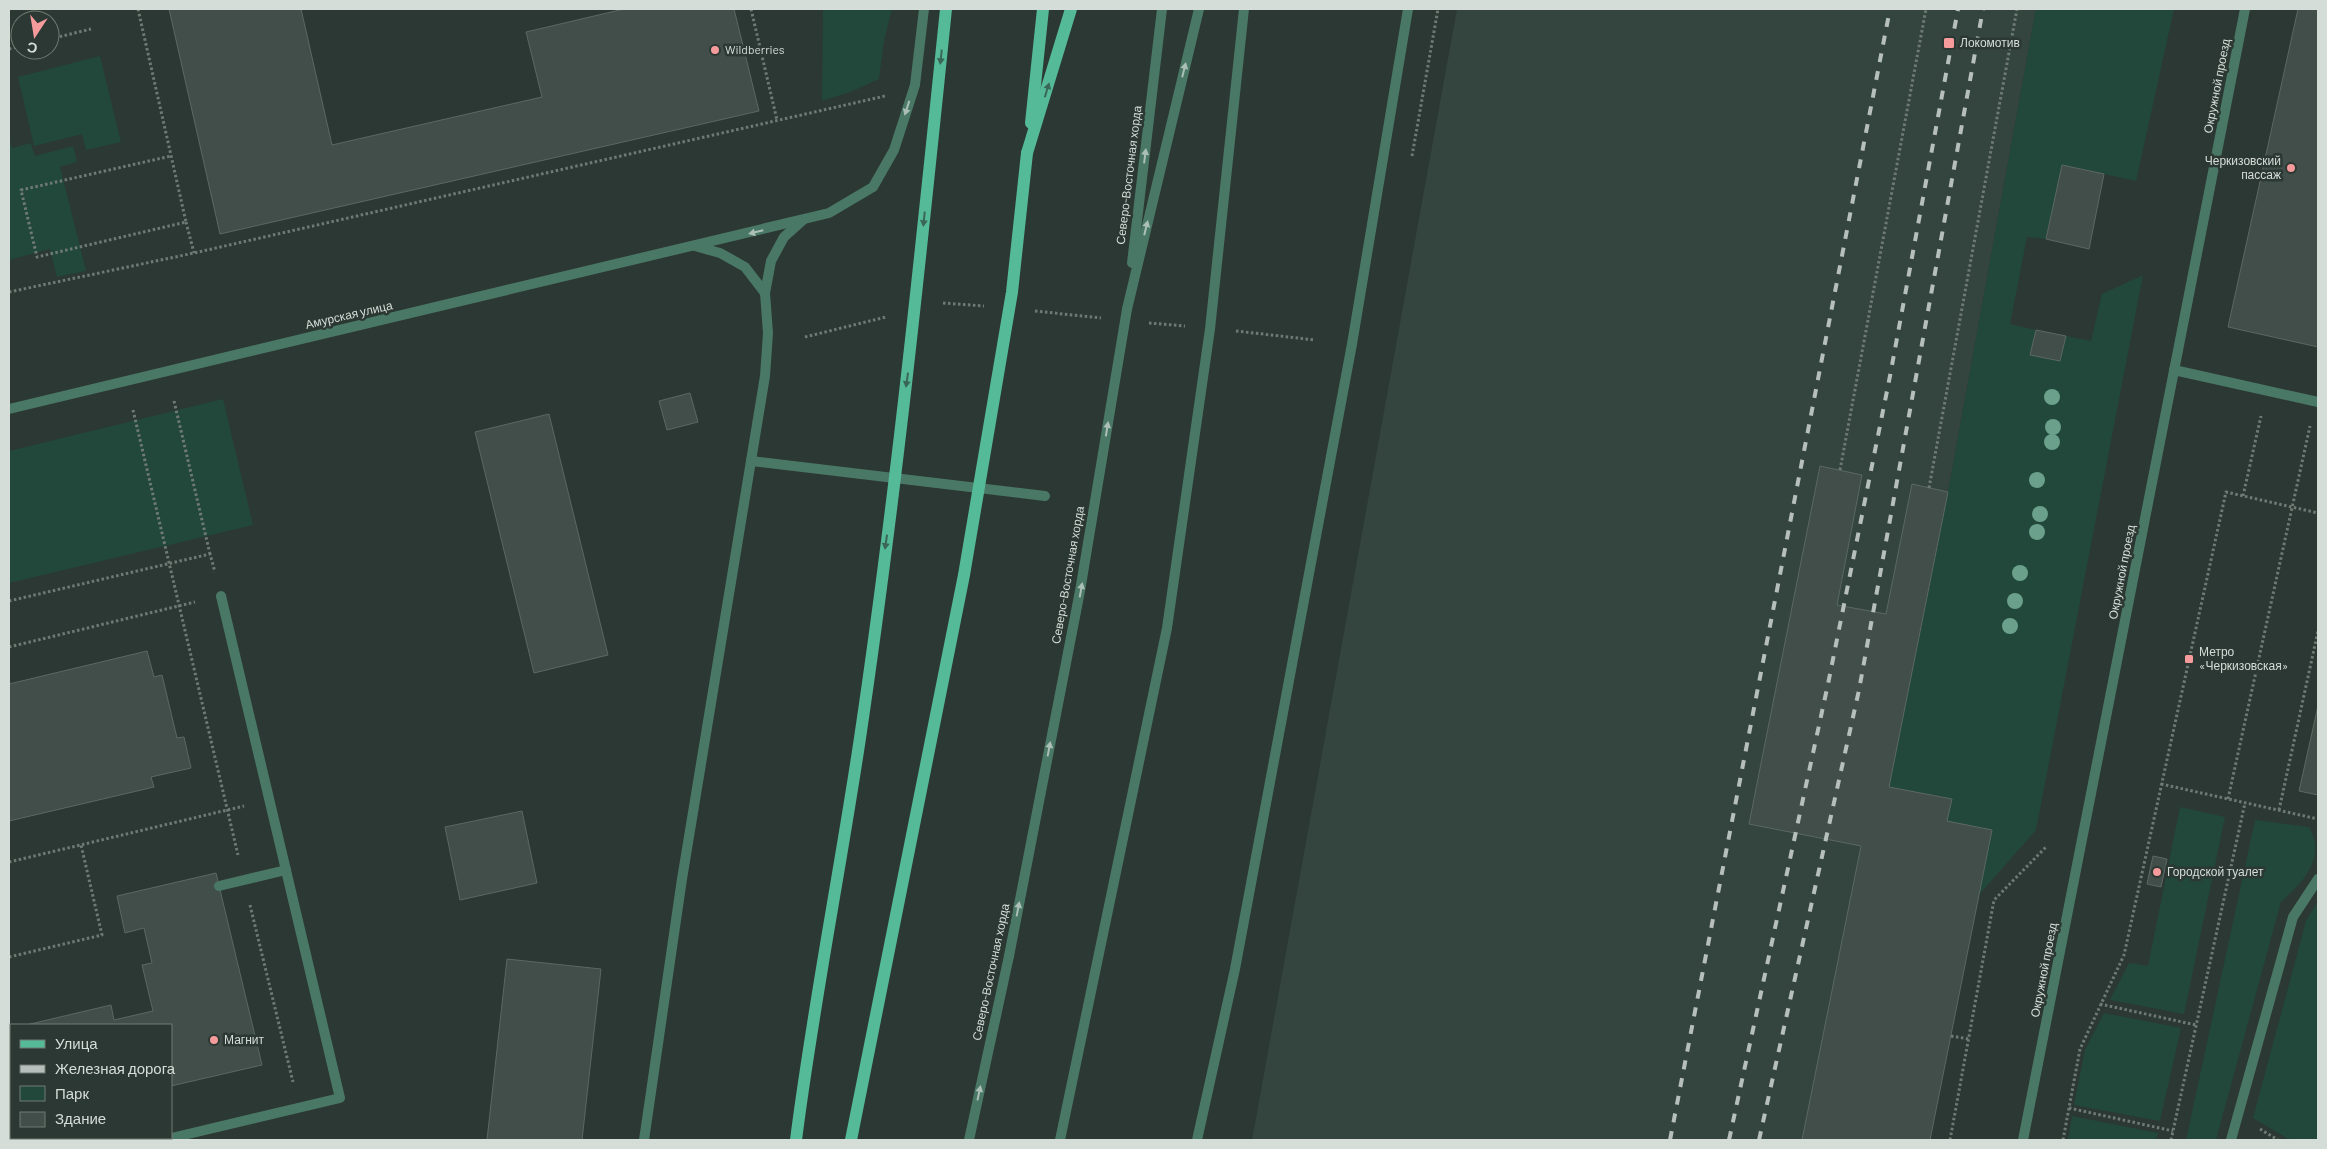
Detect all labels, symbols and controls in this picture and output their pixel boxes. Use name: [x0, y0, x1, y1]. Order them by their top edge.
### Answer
north arrow: [10, 10, 60, 60]
place label: Локомотив: [1960, 35, 2020, 49]
marker: Локомотив: [1942, 36, 1956, 50]
street label: Окружной проезд: [2200, 37, 2233, 135]
text: С: [25, 39, 39, 58]
place label: Wildberries: [725, 42, 785, 56]
marker: Wildberries: [709, 44, 721, 56]
one-way arrow: [937, 50, 945, 66]
one-way arrow: [1181, 62, 1189, 77]
one-way arrow: [1043, 82, 1051, 97]
one-way arrow: [903, 101, 910, 116]
street label: Северо-Восточная хорда: [1113, 104, 1145, 245]
one-way arrow: [1141, 148, 1149, 164]
place label: Черкизовский пассаж: [2205, 153, 2281, 181]
marker: Черкизовский пассаж: [2285, 162, 2297, 174]
one-way arrow: [920, 211, 928, 227]
one-way arrow: [1142, 220, 1150, 235]
one-way arrow: [748, 228, 763, 236]
street label: Амурская улица: [304, 297, 394, 332]
one-way arrow: [903, 373, 911, 389]
one-way arrow: [1103, 421, 1111, 437]
street label: Северо-Восточная хорда: [1048, 504, 1087, 645]
street label: Окружной проезд: [2105, 523, 2138, 621]
one-way arrow: [881, 534, 889, 550]
one-way arrow: [1077, 581, 1085, 597]
place label: Метро «Черкизовская»: [2199, 644, 2288, 673]
marker: Метро «Черкизовская»: [2183, 653, 2195, 665]
one-way arrow: [1046, 741, 1054, 757]
place label: Городской туалет: [2167, 864, 2264, 879]
marker: Городской туалет: [2151, 866, 2163, 878]
one-way arrow: [1014, 901, 1022, 916]
street label: Северо-Восточная хорда: [969, 902, 1012, 1042]
street label: Окружной проезд: [2027, 921, 2060, 1019]
legend: [10, 1024, 172, 1139]
place label: Магнит: [224, 1032, 265, 1046]
text: Улица: [55, 1034, 98, 1052]
marker: Магнит: [208, 1034, 220, 1046]
text: Железная дорога: [55, 1059, 176, 1077]
text: Парк: [55, 1084, 89, 1102]
one-way arrow: [975, 1085, 983, 1100]
text: Здание: [55, 1109, 106, 1127]

